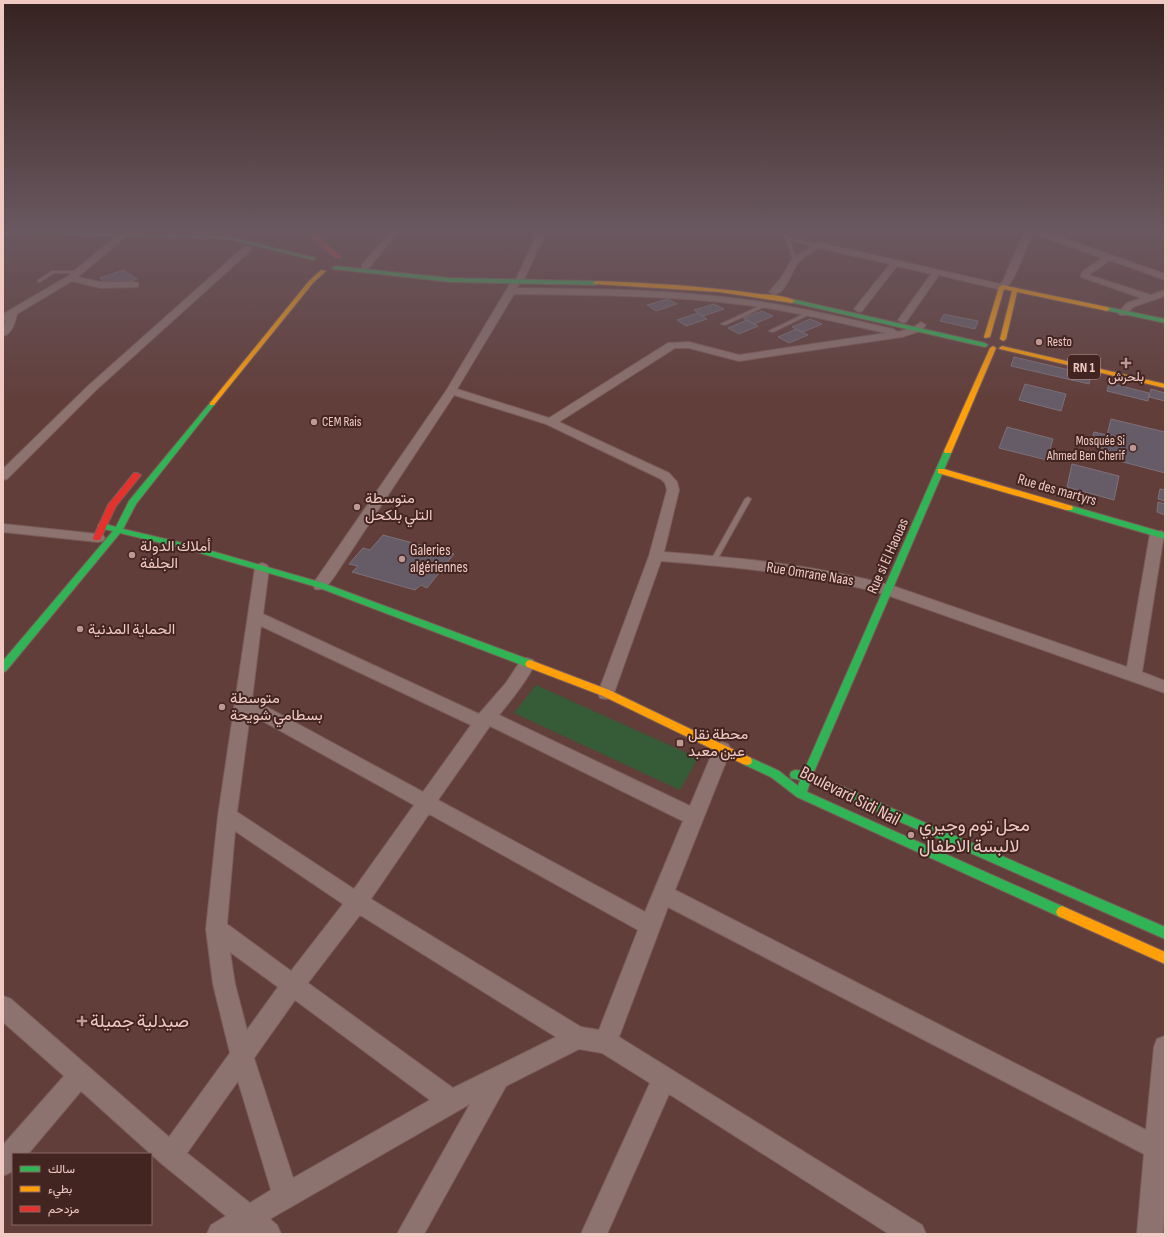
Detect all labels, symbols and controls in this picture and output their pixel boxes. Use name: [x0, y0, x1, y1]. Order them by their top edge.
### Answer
place label: Resto: [1047, 334, 1072, 350]
marker: Resto: [1034, 337, 1044, 347]
road number: RN 1: [1068, 355, 1100, 379]
marker: بلحرش: [1121, 358, 1131, 368]
place label: بلحرش: [1108, 369, 1144, 385]
place label: CEM Rais: [322, 414, 362, 430]
marker: CEM Rais: [309, 417, 319, 427]
place label: Mosquée Si Ahmed Ben Cherif: [1046, 433, 1125, 464]
marker: Mosquée Si Ahmed Ben Cherif: [1128, 443, 1138, 453]
street label: Rue des martyrs: [1015, 470, 1099, 510]
place label: متوسطة التلي بلكحل: [365, 489, 433, 528]
marker: متوسطة التلي بلكحل: [352, 502, 362, 512]
street label: Rue si El Haouas: [863, 515, 913, 597]
place label: أملاك الدولة الجلفة: [140, 537, 211, 573]
place label: Galeries algériennes: [410, 541, 468, 577]
marker: أملاك الدولة الجلفة: [127, 550, 137, 560]
marker: Galeries algériennes: [397, 554, 407, 564]
street label: Rue Omrane Naas: [765, 558, 855, 590]
place label: الحماية المدنية: [88, 620, 175, 639]
marker: الحماية المدنية: [75, 624, 85, 634]
place label: متوسطة بسطامي شويحة: [230, 689, 323, 728]
marker: متوسطة بسطامي شويحة: [217, 702, 227, 712]
place label: محطة نقل عين معبد: [688, 725, 748, 761]
marker: محطة نقل عين معبد: [675, 738, 685, 748]
street label: Boulevard Sidi Nail: [796, 762, 904, 830]
place label: محل توم وجيري لالبسة الاطفال: [919, 815, 1030, 857]
marker: محل توم وجيري لالبسة الاطفال: [906, 830, 916, 840]
place label: صيدلية جميلة: [90, 1011, 189, 1032]
marker: صيدلية جميلة: [77, 1016, 87, 1026]
legend: [12, 1153, 152, 1225]
text: سالك: [48, 1162, 75, 1177]
text: بطيء: [48, 1182, 72, 1199]
text: مزدحم: [48, 1202, 79, 1217]

